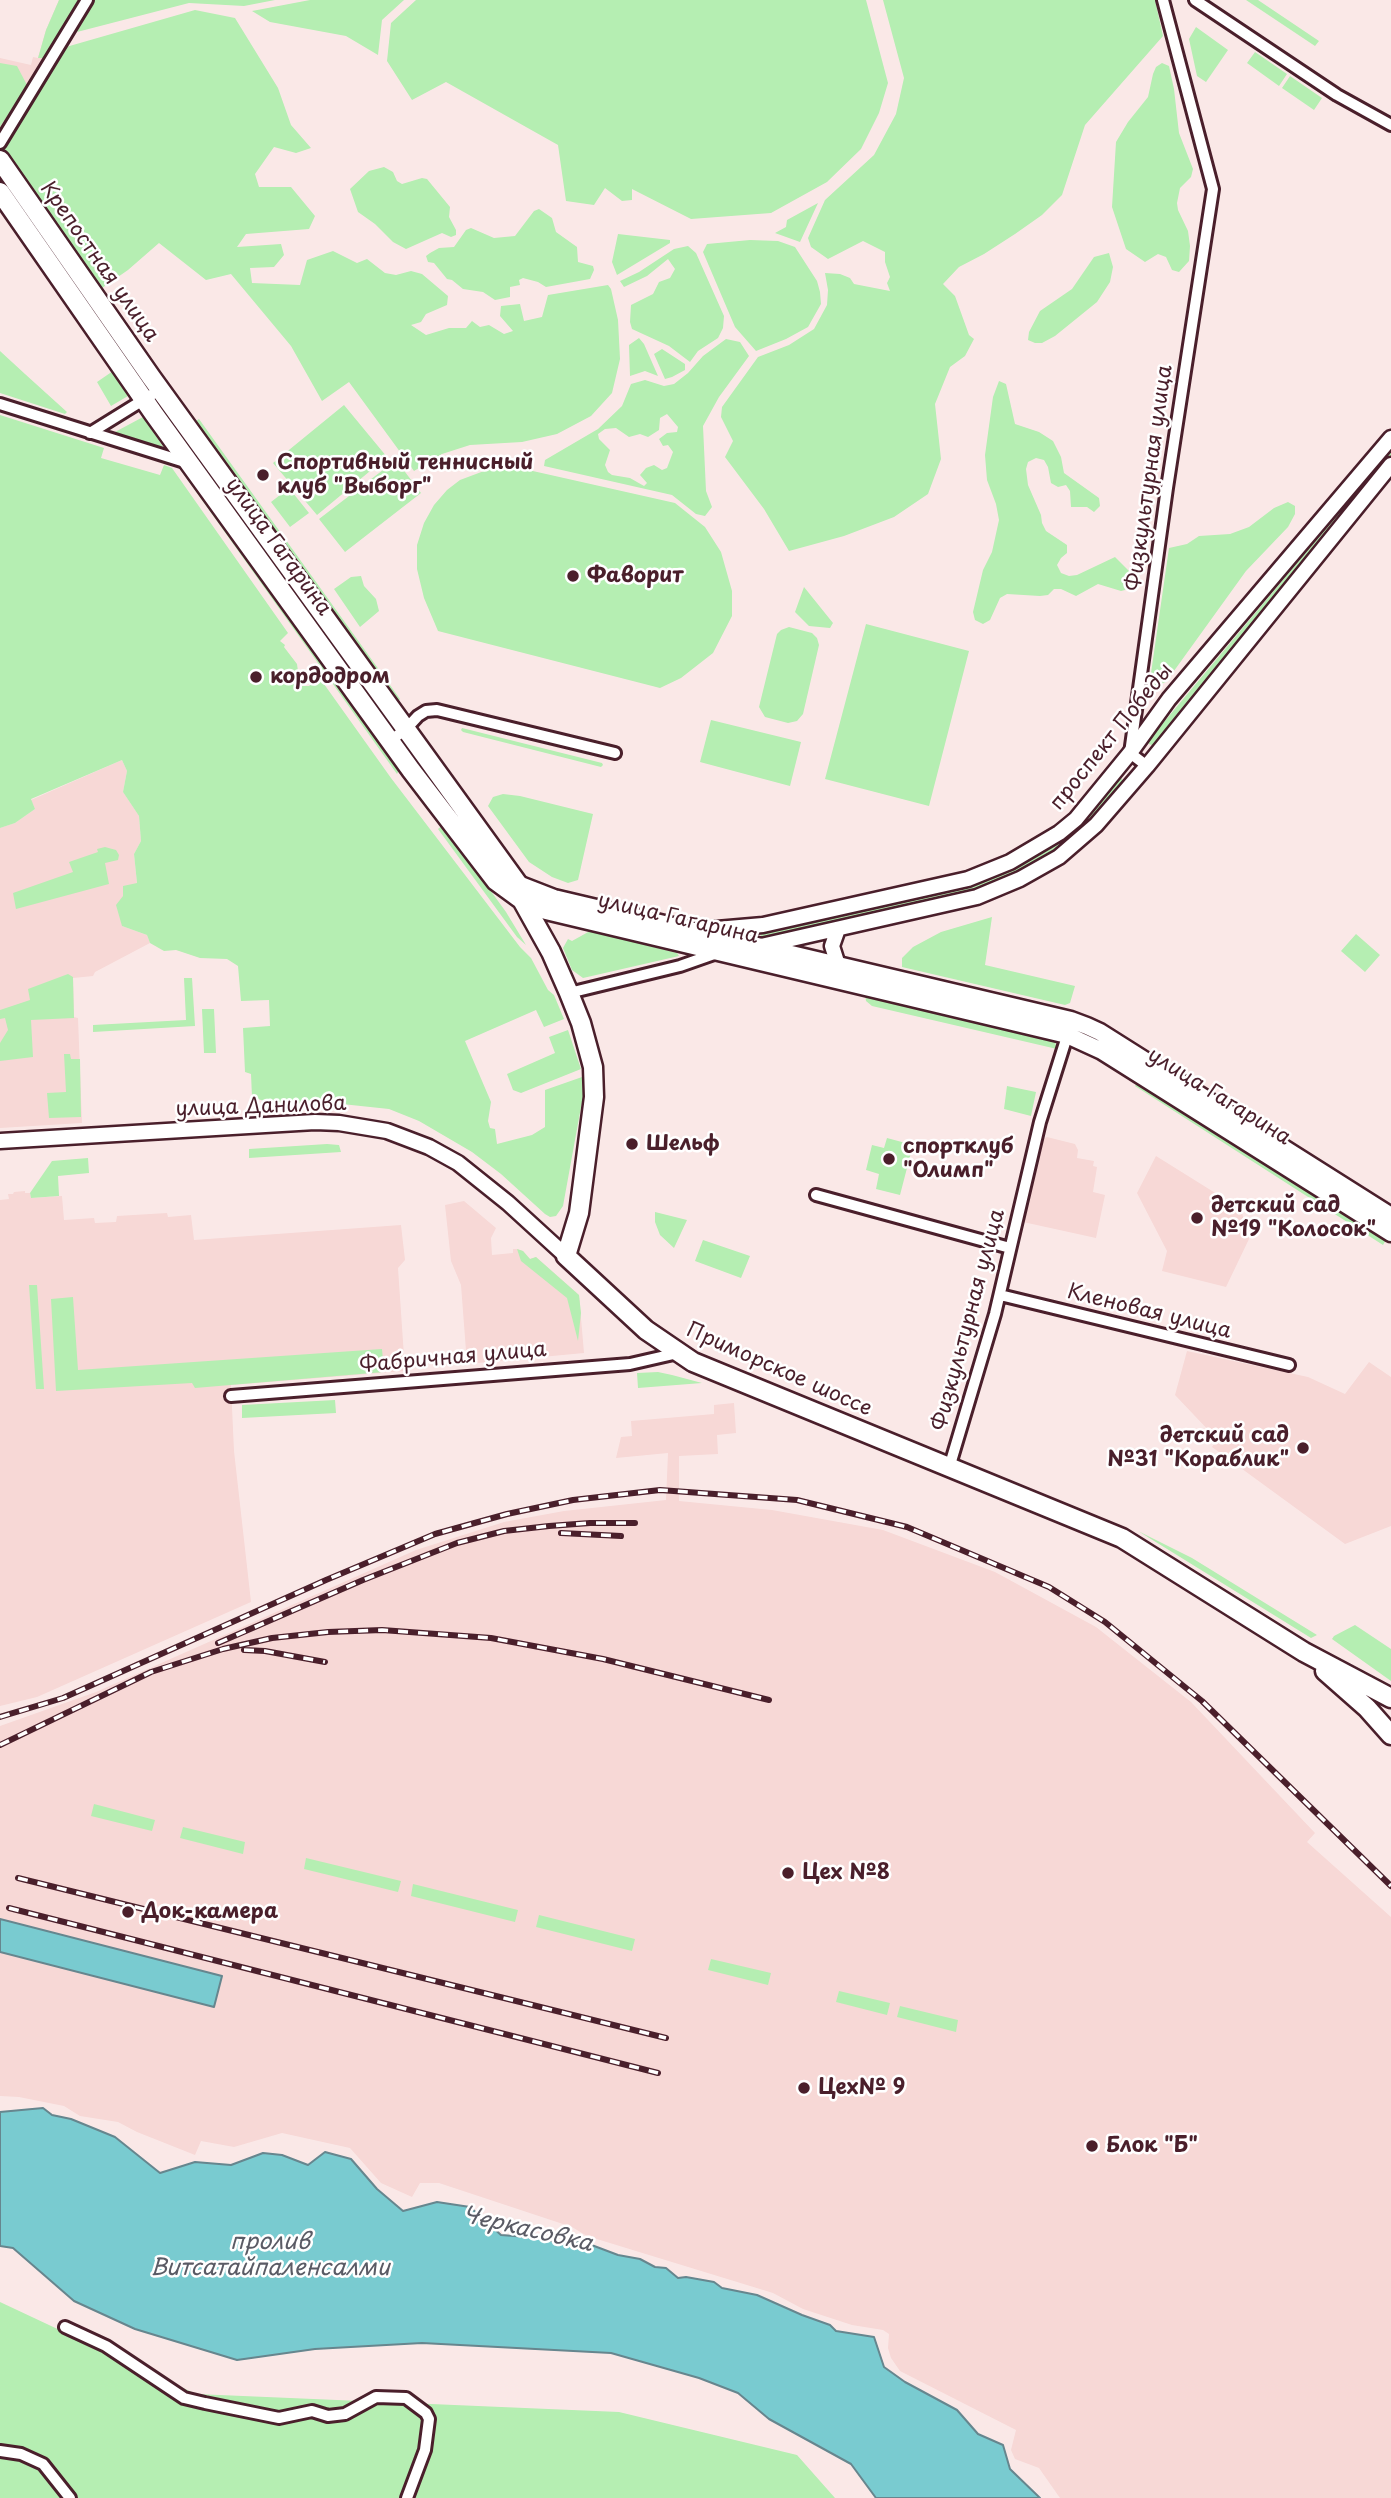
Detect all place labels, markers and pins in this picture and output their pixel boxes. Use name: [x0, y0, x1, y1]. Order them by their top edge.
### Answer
place label: Спортивный теннисный клуб "Выборг": [277, 450, 534, 500]
marker: Спортивный теннисный клуб "Выборг": [255, 467, 271, 483]
place label: Фаворит: [587, 563, 683, 589]
marker: Фаворит: [565, 568, 581, 584]
place label: кордодром: [270, 664, 390, 690]
marker: кордодром: [248, 669, 264, 685]
place label: Шельф: [646, 1131, 719, 1157]
place label: спортклуб "Олимп": [903, 1134, 1014, 1184]
marker: Шельф: [624, 1136, 640, 1152]
marker: спортклуб "Олимп": [881, 1151, 897, 1167]
place label: детский сад №19 "Колосок": [1211, 1193, 1376, 1243]
marker: детский сад №19 "Колосок": [1189, 1210, 1205, 1226]
place label: детский сад №31 "Кораблик": [1107, 1423, 1289, 1473]
marker: детский сад №31 "Кораблик": [1295, 1440, 1311, 1456]
place label: Цех №8: [802, 1860, 890, 1886]
marker: Цех №8: [780, 1865, 796, 1881]
place label: Док-камера: [142, 1899, 278, 1925]
marker: Док-камера: [120, 1904, 136, 1920]
place label: Цех№ 9: [818, 2075, 905, 2101]
marker: Цех№ 9: [796, 2080, 812, 2096]
place label: Блок "Б": [1106, 2133, 1198, 2159]
marker: Блок "Б": [1084, 2138, 1100, 2154]

